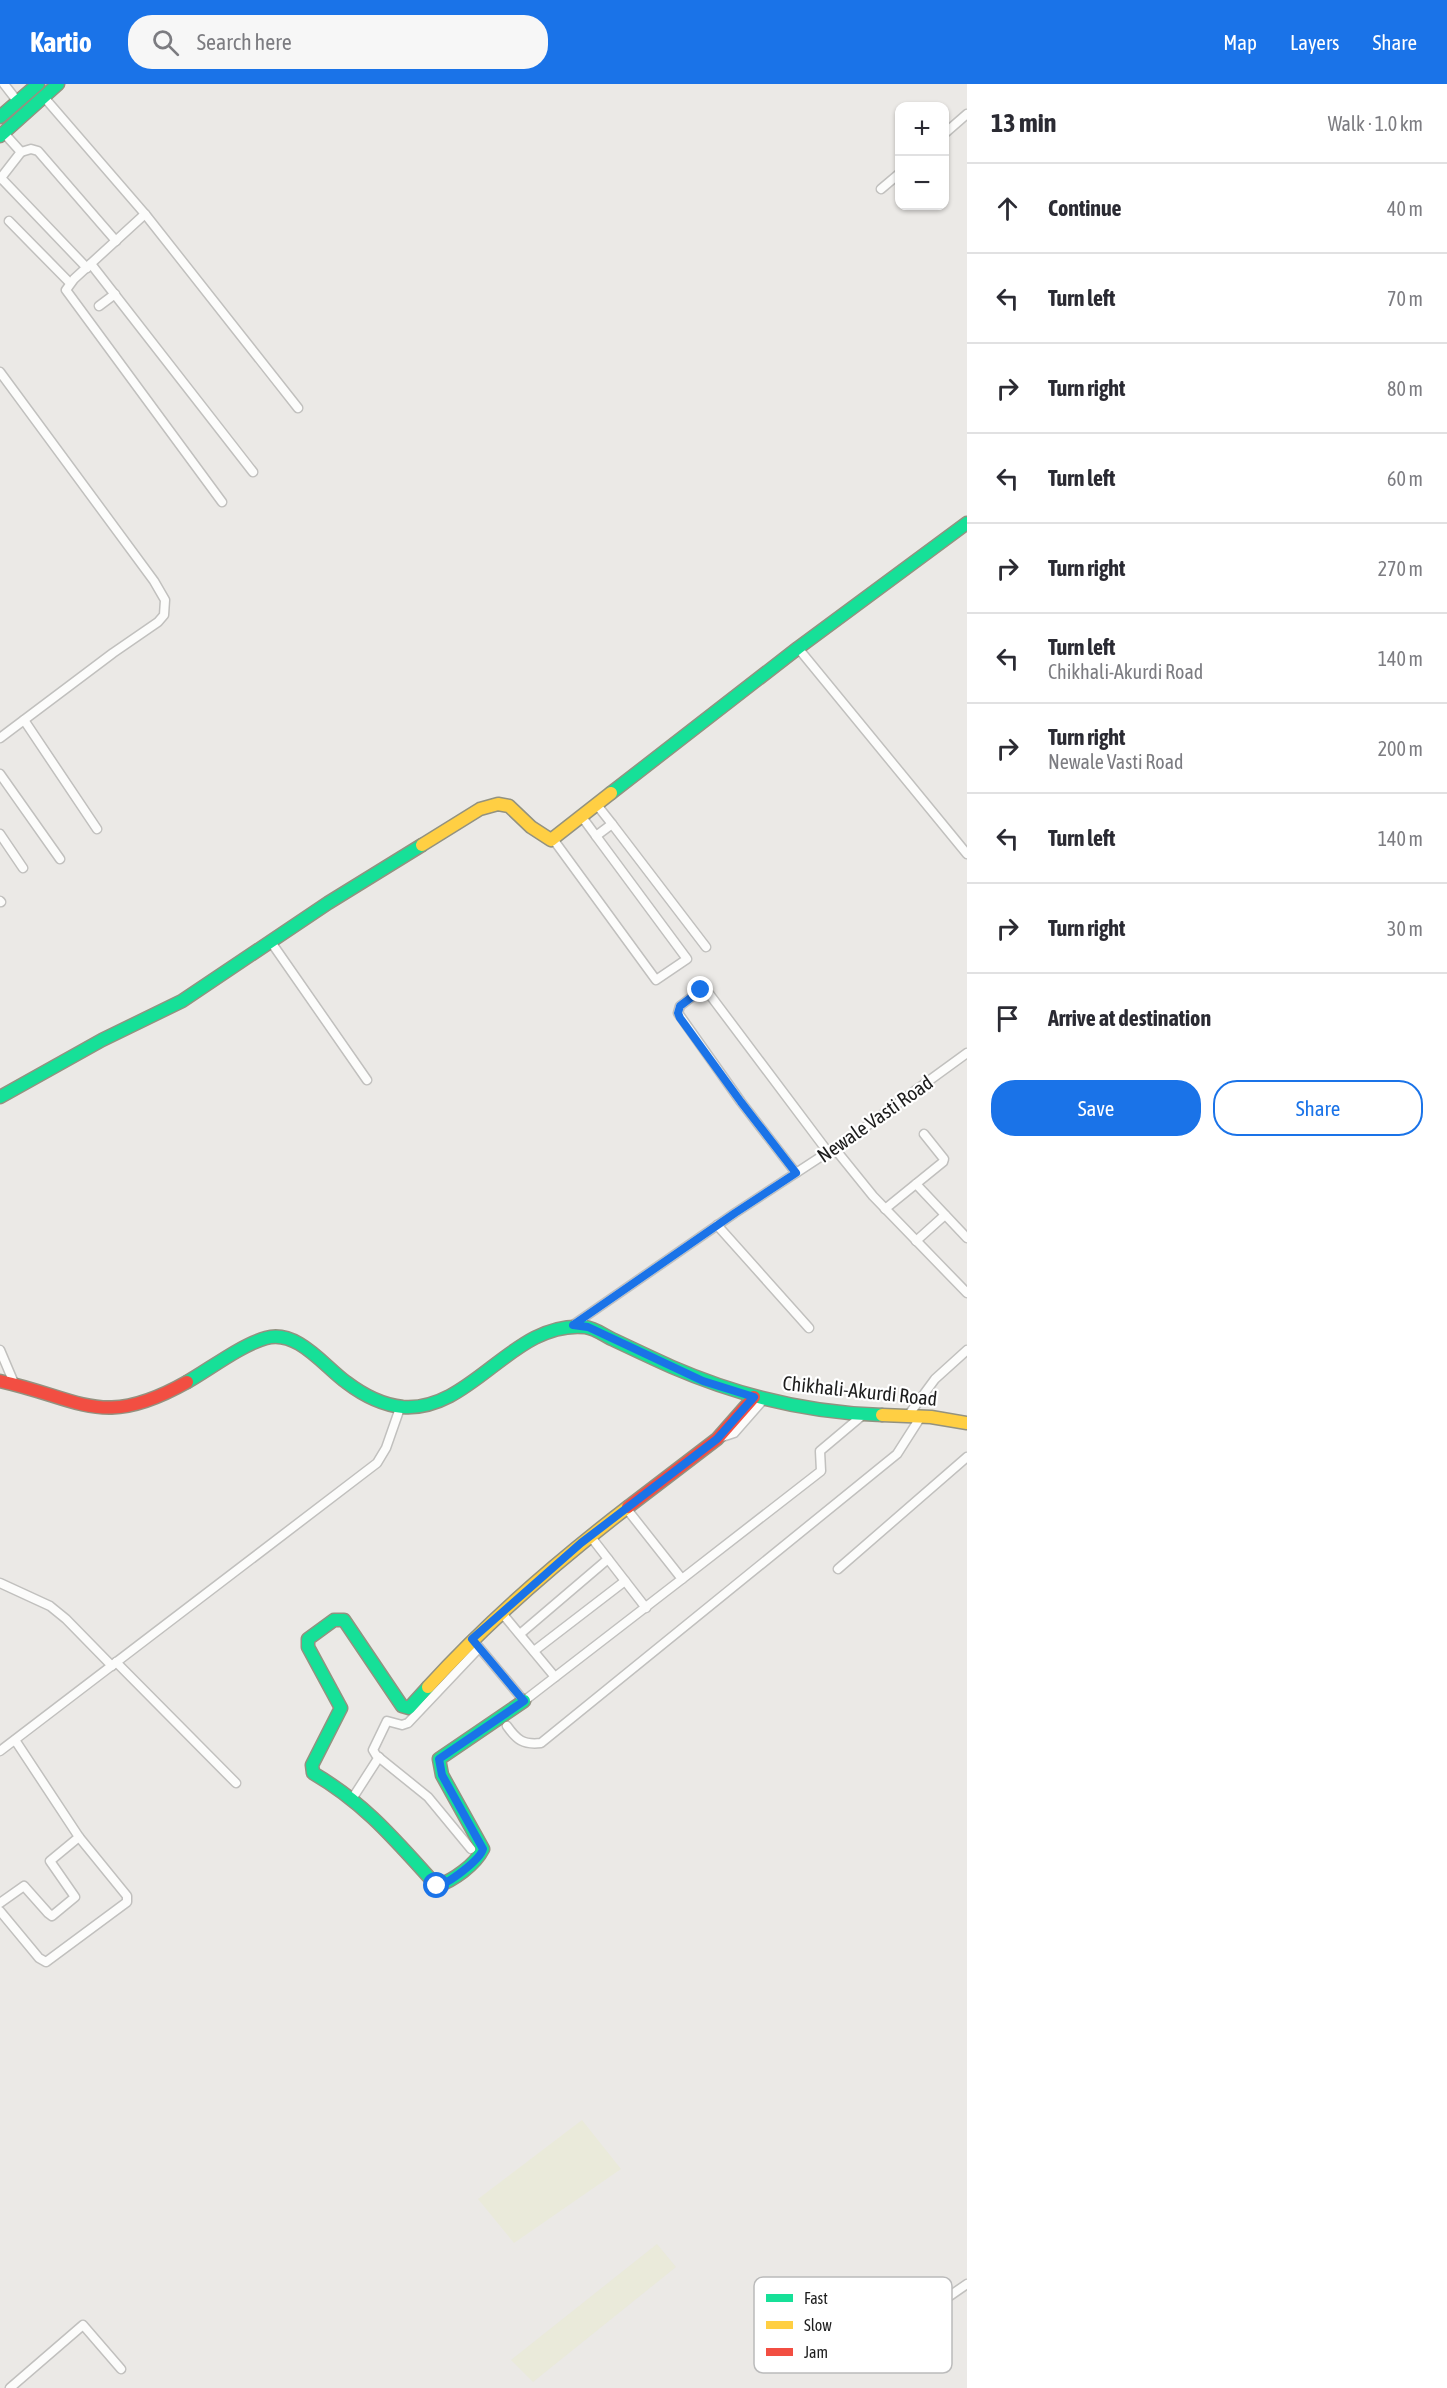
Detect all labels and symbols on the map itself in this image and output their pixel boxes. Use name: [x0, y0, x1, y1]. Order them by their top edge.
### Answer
route end: [687, 976, 713, 1002]
street label: Newale Vasti Road: [813, 1070, 937, 1167]
street label: Chikhali-Akurdi Road: [782, 1371, 938, 1410]
route start: [423, 1872, 449, 1898]
legend: [754, 2277, 952, 2373]
text: Fast: [804, 2289, 828, 2307]
text: Slow: [804, 2316, 832, 2334]
text: Jam: [804, 2343, 828, 2361]

